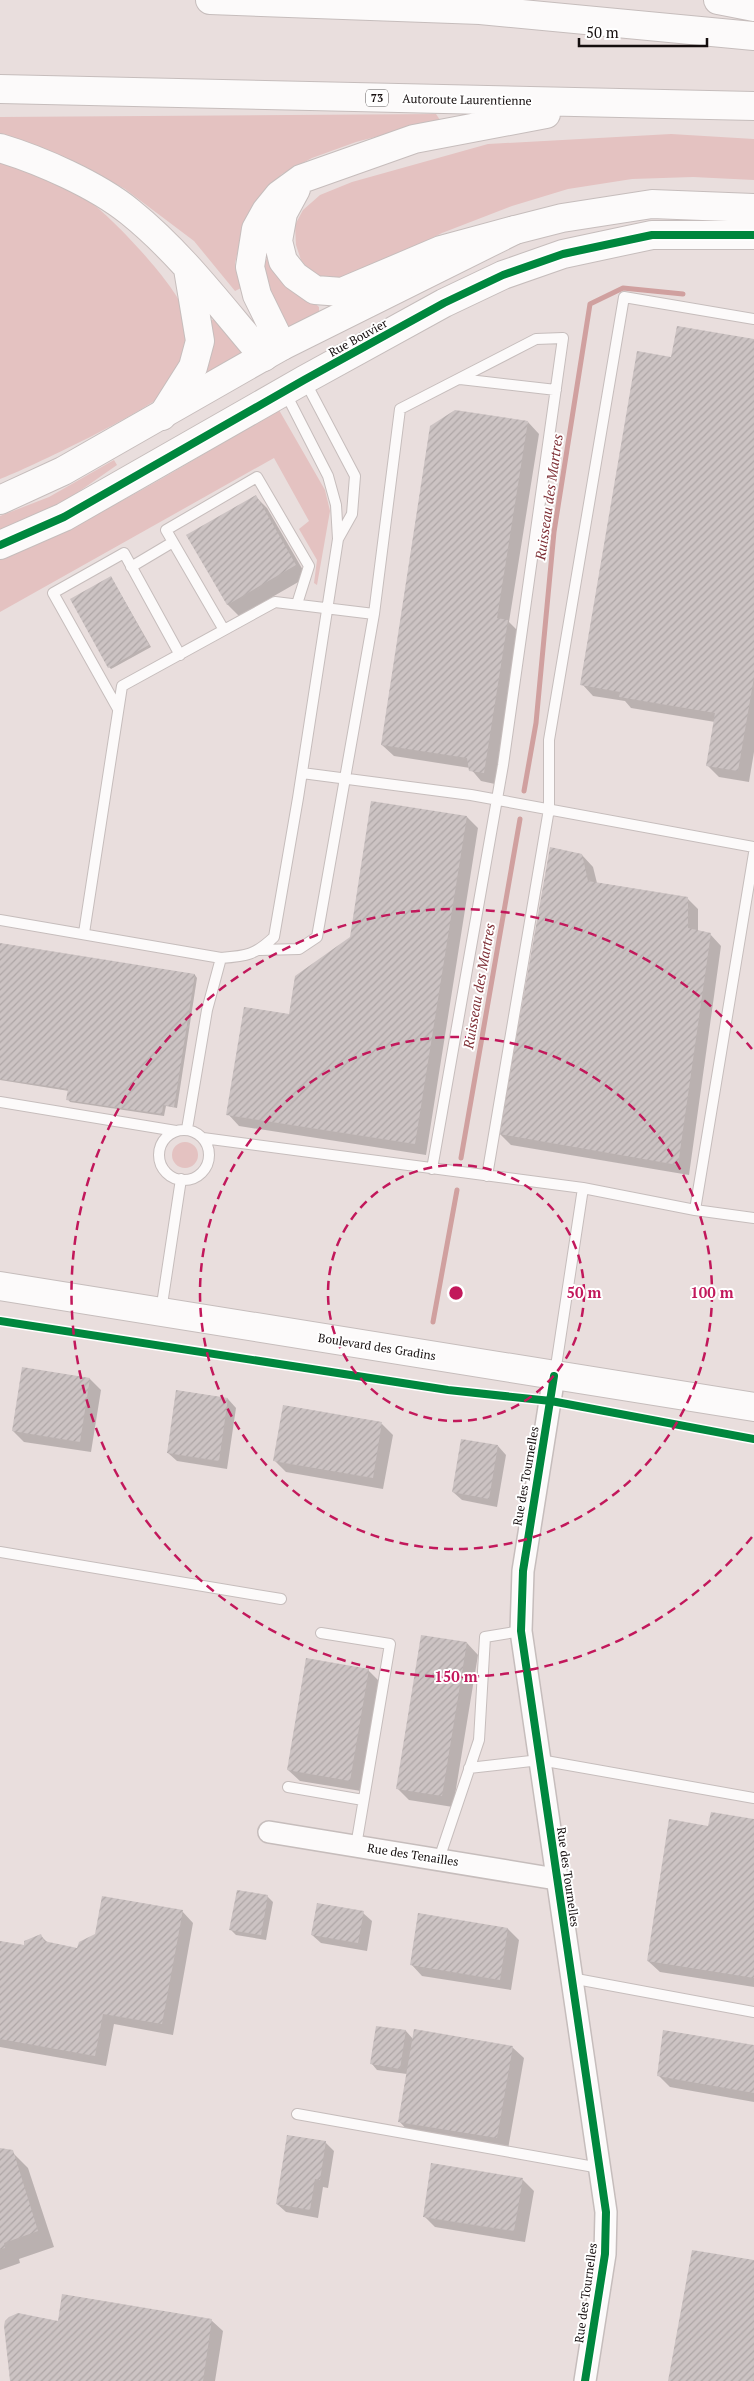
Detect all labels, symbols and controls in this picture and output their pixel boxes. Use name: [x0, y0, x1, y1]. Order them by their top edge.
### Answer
scale bar: [579, 15, 706, 47]
text: 50 m: [586, 22, 619, 42]
road number: 73: [366, 90, 388, 106]
street label: Autoroute Laurentienne: [402, 91, 532, 108]
street label: Rue Bouvier: [326, 315, 390, 360]
water label: Ruisseau des Martres: [530, 433, 567, 562]
water label: Ruisseau des Martres: [458, 922, 499, 1051]
text: 50 m: [567, 1282, 602, 1302]
text: 100 m: [690, 1282, 734, 1302]
centre of rings: [447, 1284, 465, 1302]
street label: Boulevard des Gradins: [317, 1330, 437, 1363]
street label: Rue des Tournelles: [509, 1425, 542, 1527]
text: 150 m: [434, 1666, 478, 1686]
street label: Rue des Tournelles: [554, 1826, 583, 1928]
street label: Rue des Tenailles: [366, 1840, 460, 1869]
street label: Rue des Tournelles: [571, 2242, 600, 2344]

